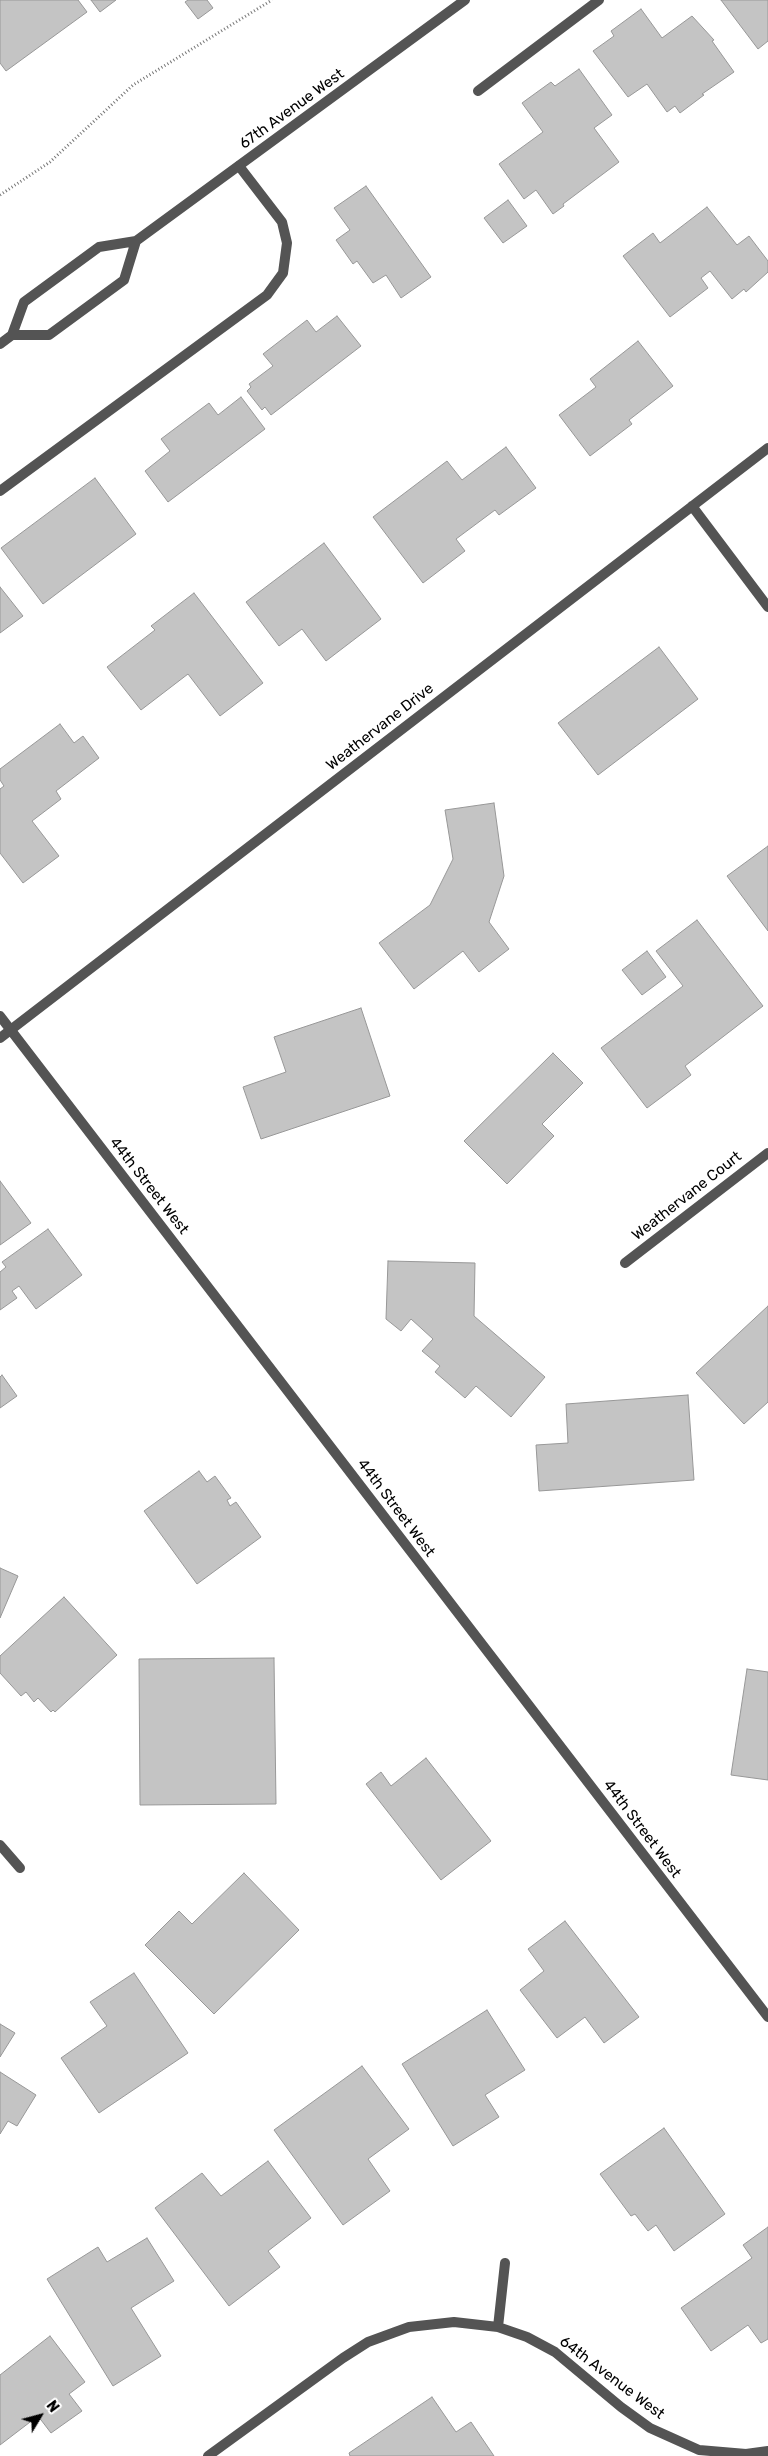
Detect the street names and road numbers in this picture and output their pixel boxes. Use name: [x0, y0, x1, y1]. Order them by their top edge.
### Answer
street label: 67th Avenue West: [236, 65, 348, 153]
street label: Weathervane Drive: [323, 680, 437, 774]
street label: 44th Street West: [106, 1134, 192, 1238]
street label: Weathervane Court: [629, 1148, 745, 1244]
street label: 44th Street West: [353, 1455, 439, 1561]
street label: 44th Street West: [599, 1776, 685, 1882]
street label: 64th Avenue West: [556, 2333, 668, 2423]

